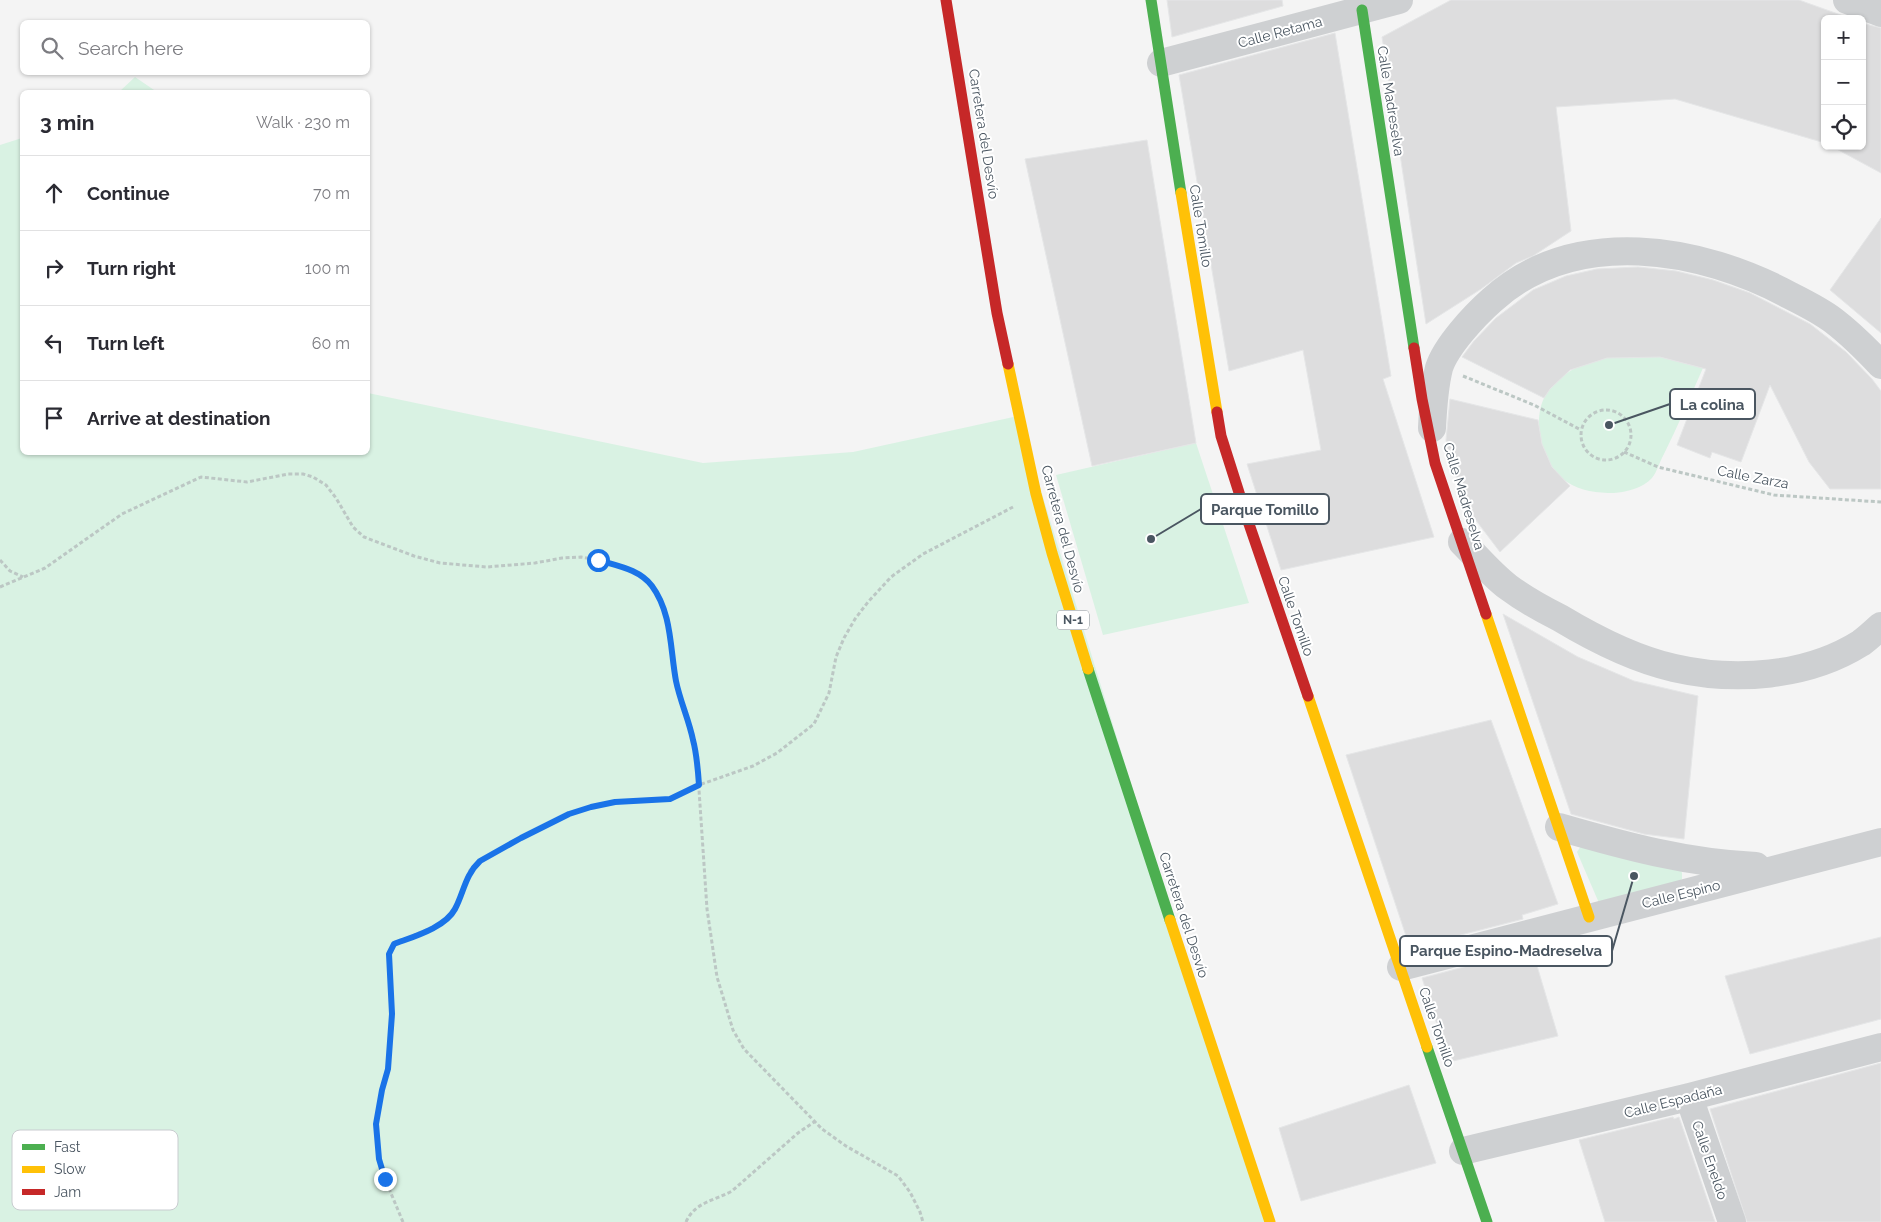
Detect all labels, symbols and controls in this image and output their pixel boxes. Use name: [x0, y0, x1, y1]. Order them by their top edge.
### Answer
street label: Calle Retama: [1236, 13, 1324, 51]
map controls: [1821, 15, 1866, 150]
button: +: [1821, 15, 1866, 60]
search box: [20, 20, 370, 75]
icon: search: [38, 34, 66, 62]
text: Search here: [78, 37, 184, 59]
street label: Calle Madreselva: [1374, 45, 1408, 157]
button: −: [1821, 60, 1866, 105]
street label: Carretera del Desvío: [966, 68, 1002, 200]
button: locate: [1821, 105, 1866, 150]
text: 3 min: [40, 110, 94, 135]
text: Walk · 230 m: [256, 113, 350, 132]
icon: ahead: [40, 179, 68, 207]
text: Continue: [87, 182, 170, 204]
text: 70 m: [313, 184, 350, 203]
street label: Calle Tomillo: [1187, 184, 1215, 268]
icon: right: [40, 254, 68, 282]
text: Turn right: [87, 257, 176, 279]
text: 100 m: [305, 259, 350, 278]
icon: left: [40, 329, 68, 357]
text: Turn left: [87, 332, 164, 354]
text: 60 m: [312, 334, 350, 353]
callout: La colina: [1670, 389, 1755, 419]
text: La colina: [1680, 396, 1745, 414]
icon: arrive: [40, 404, 68, 432]
text: Arrive at destination: [87, 407, 271, 429]
street label: Calle Madreselva: [1440, 440, 1488, 552]
street label: Calle Zarza: [1716, 462, 1790, 492]
street label: Carretera del Desvío: [1038, 463, 1088, 595]
callout: Parque Tomillo: [1201, 494, 1329, 524]
text: Parque Tomillo: [1211, 501, 1319, 519]
route start: [587, 549, 610, 572]
street label: Calle Tomillo: [1275, 574, 1317, 658]
road number: N-1: [1057, 610, 1089, 630]
street label: Carretera del Desvío: [1156, 850, 1212, 980]
street label: Calle Espino: [1640, 877, 1722, 911]
callout: Parque Espino-Madreselva: [1400, 936, 1612, 966]
text: Parque Espino-Madreselva: [1410, 942, 1603, 960]
street label: Calle Tomillo: [1416, 985, 1458, 1069]
street label: Calle Espadaña: [1622, 1081, 1724, 1121]
street label: Calle Eneldo: [1689, 1118, 1731, 1202]
legend: [12, 1130, 178, 1210]
text: Fast: [54, 1139, 81, 1155]
text: Slow: [54, 1161, 86, 1177]
route end: [374, 1168, 397, 1191]
text: Jam: [54, 1184, 81, 1200]

